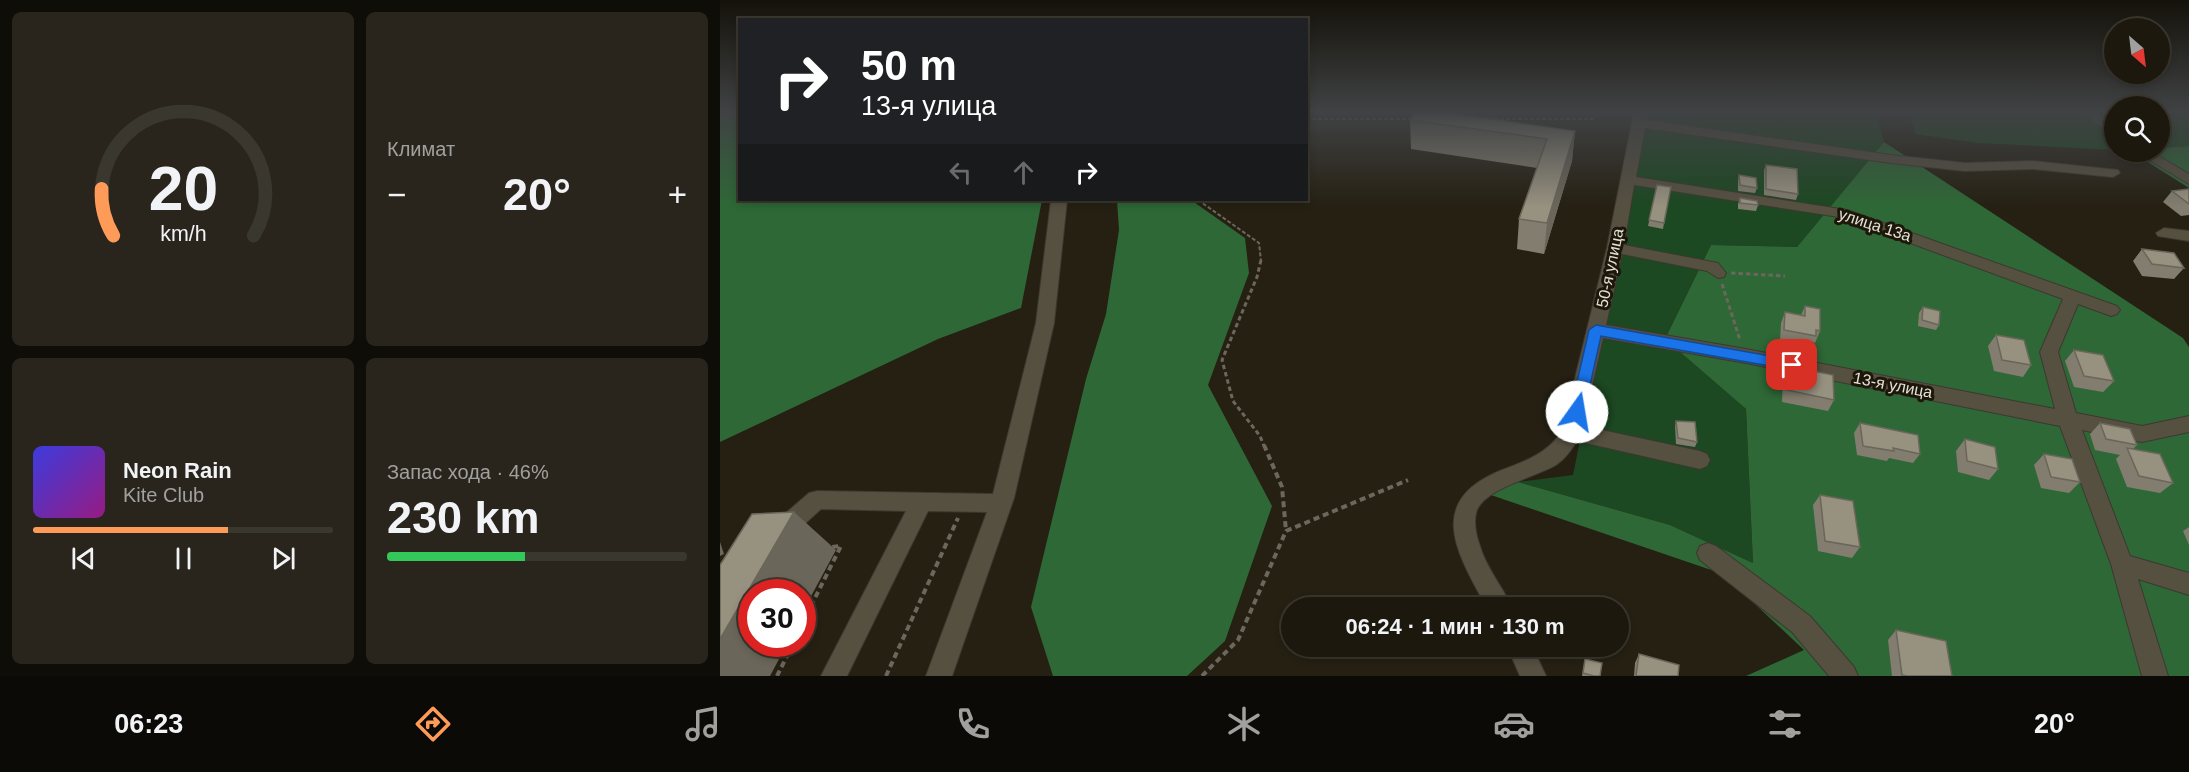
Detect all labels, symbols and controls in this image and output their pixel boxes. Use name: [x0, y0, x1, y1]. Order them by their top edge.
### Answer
north arrow: [2104, 18, 2170, 84]
map controls: [2104, 18, 2170, 162]
icon: right: [762, 42, 840, 120]
text: 50 m: [861, 42, 957, 89]
text: 13-я улица: [861, 91, 996, 121]
button: search: [2104, 96, 2170, 162]
text: Климат: [387, 138, 455, 160]
text: 20: [148, 154, 218, 223]
icon: left: [944, 156, 977, 189]
icon: ahead: [1007, 156, 1040, 189]
icon: right: [1070, 156, 1103, 189]
text: 20°: [503, 169, 571, 220]
text: −: [387, 176, 406, 213]
text: +: [668, 176, 687, 213]
street label: улица 13а: [1837, 205, 1913, 245]
text: km/h: [160, 222, 206, 246]
street label: 50-я улица: [1593, 227, 1627, 309]
pin: [1766, 339, 1817, 390]
icon: arrive: [1775, 348, 1808, 381]
street label: 13-я улица: [1852, 369, 1934, 401]
position arrow: [1545, 380, 1609, 444]
text: Neon Rain: [123, 458, 232, 483]
text: Запас хода · 46%: [387, 461, 549, 483]
text: Kite Club: [123, 484, 204, 506]
text: 230 km: [387, 492, 540, 543]
icon: previous: [67, 542, 100, 575]
icon: pause: [167, 542, 200, 575]
icon: next: [267, 542, 300, 575]
speed limit sign: 30: [738, 579, 816, 657]
text: 06:24 · 1 мин · 130 m: [1345, 614, 1565, 639]
icon: directions: [412, 703, 454, 745]
icon: music: [682, 703, 724, 745]
icon: phone: [952, 703, 994, 745]
icon: climate: [1223, 703, 1265, 745]
icon: car: [1493, 703, 1535, 745]
icon: filters: [1764, 703, 1806, 745]
text: 06:23: [114, 709, 183, 739]
text: 20°: [2034, 709, 2075, 739]

